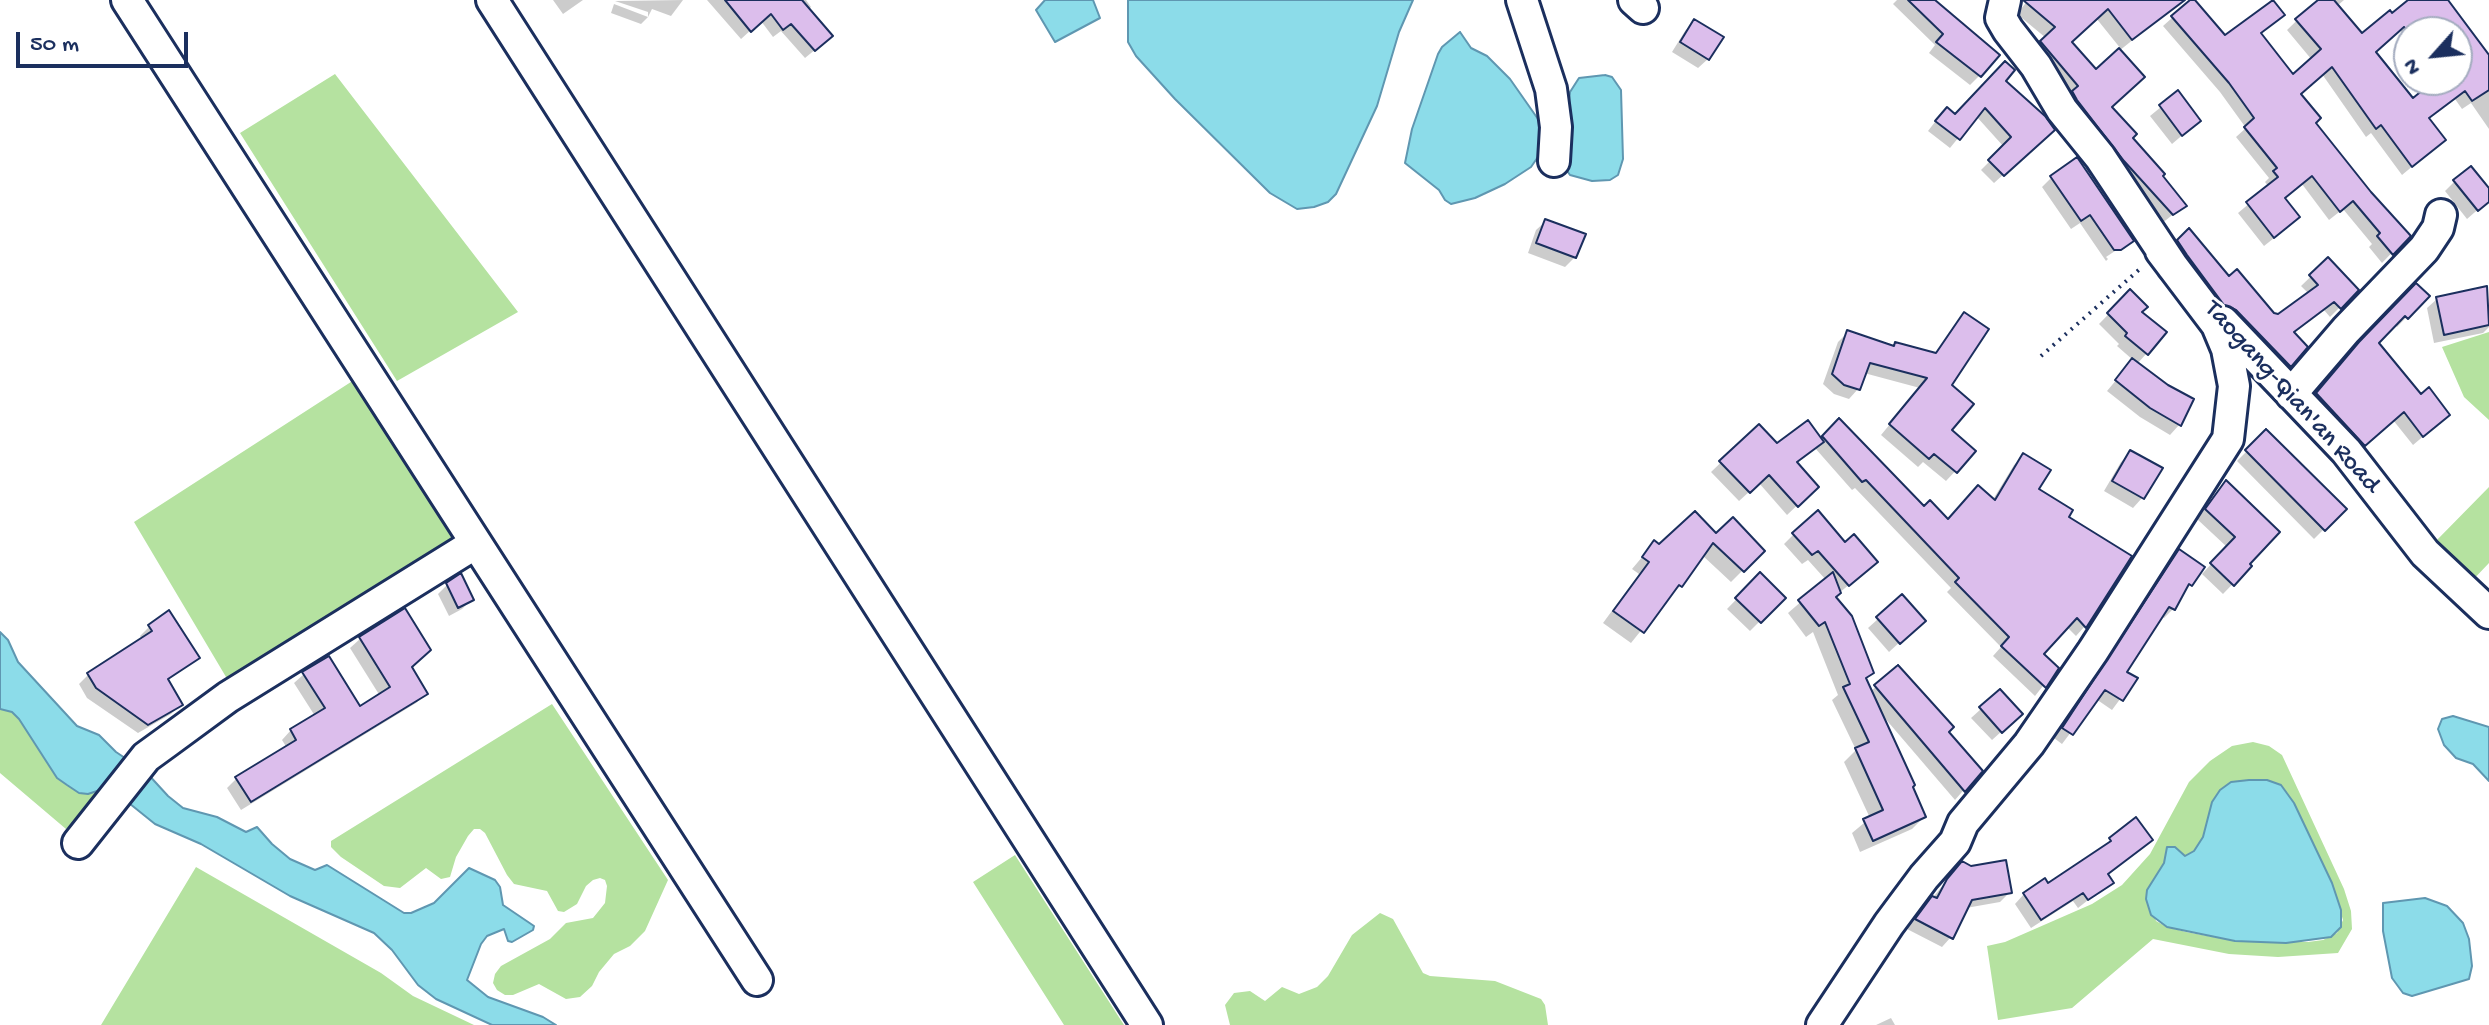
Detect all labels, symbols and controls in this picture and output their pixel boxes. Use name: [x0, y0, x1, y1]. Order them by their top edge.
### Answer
scale bar: [20, 16, 192, 66]
north arrow: [2393, 16, 2473, 96]
text: 50 m: [30, 31, 79, 60]
text: N: [2399, 54, 2428, 78]
street label: Taogang-Qian'an Road: [2196, 295, 2386, 501]

